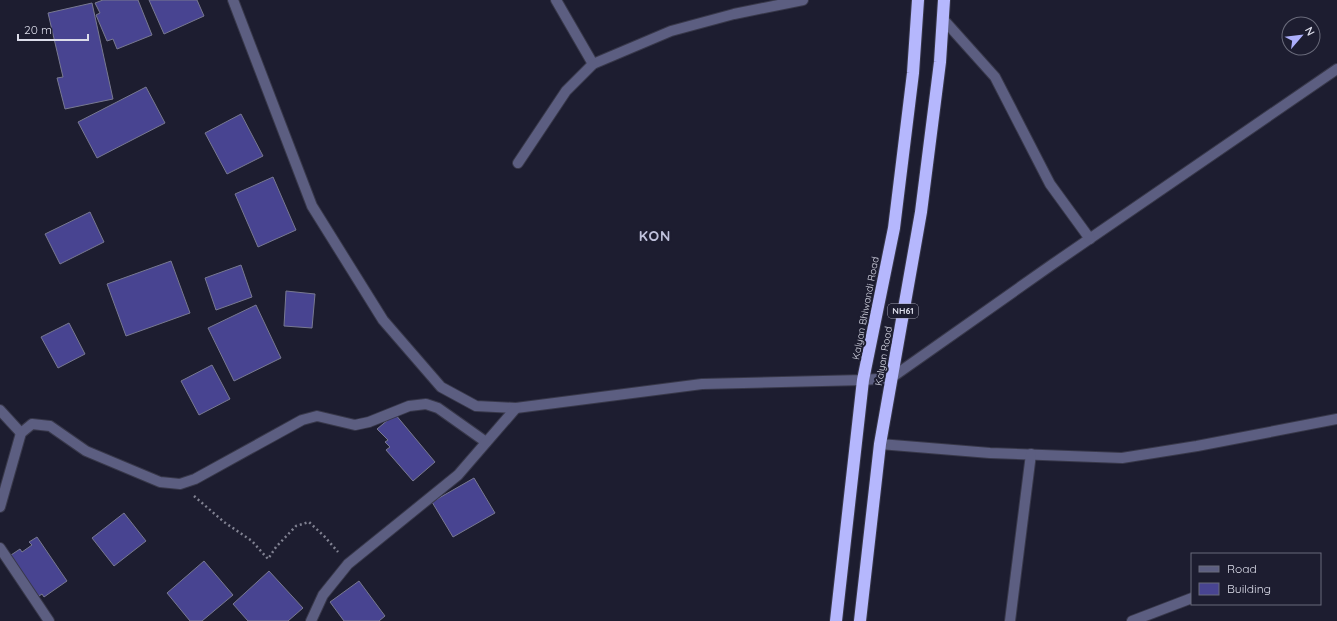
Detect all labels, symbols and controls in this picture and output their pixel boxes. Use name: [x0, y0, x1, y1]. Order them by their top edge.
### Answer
scale bar: [18, 16, 88, 42]
north arrow: [1281, 16, 1321, 56]
text: 20 m: [24, 22, 52, 37]
text: N: [1302, 24, 1318, 38]
district label: KON: [639, 227, 671, 245]
street label: Kalyan Bhiwandi Road: [849, 255, 882, 361]
road number: NH61: [888, 304, 918, 318]
street label: Kalyan Road: [872, 325, 895, 387]
legend: [1191, 553, 1321, 605]
text: Road: [1227, 561, 1257, 576]
text: Building: [1227, 581, 1271, 596]

